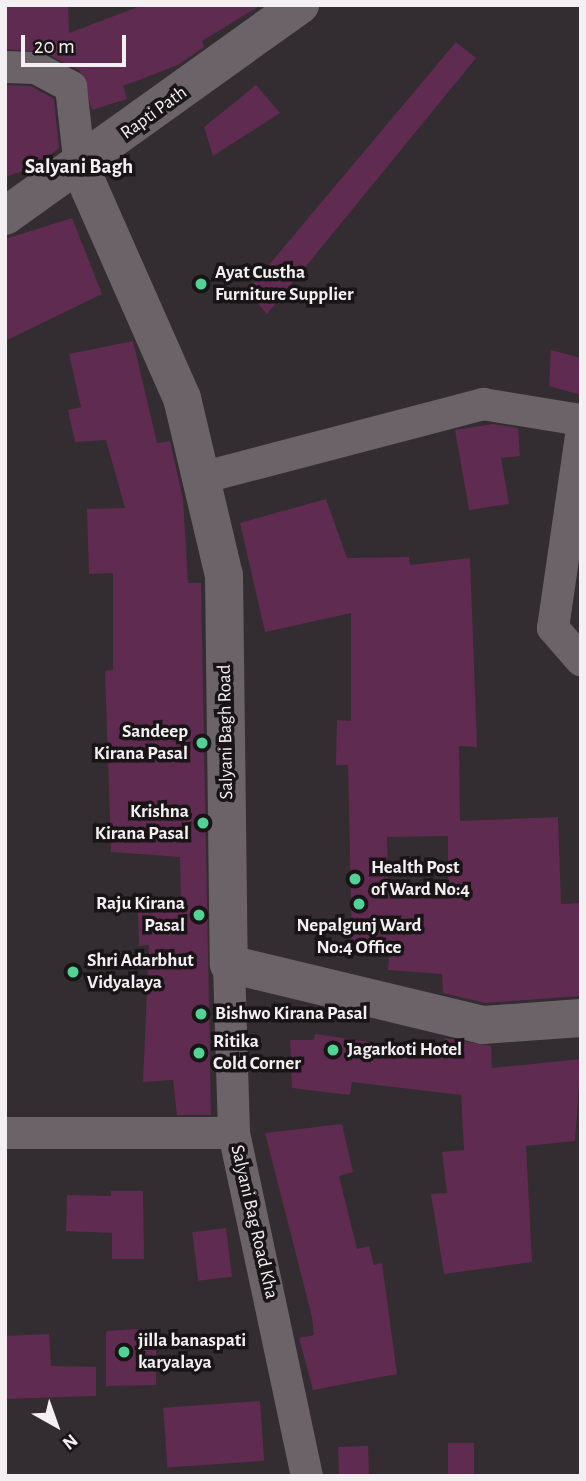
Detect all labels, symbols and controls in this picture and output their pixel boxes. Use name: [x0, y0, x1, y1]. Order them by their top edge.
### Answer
scale bar: [24, 21, 130, 65]
text: 20 m: [34, 36, 75, 57]
street label: Rapti Path: [116, 81, 192, 145]
district label: Salyani Bagh: [25, 154, 133, 180]
place label: Ayat Custha Furniture Supplier: [215, 262, 354, 306]
marker: Ayat Custha Furniture Supplier: [193, 276, 209, 292]
street label: Salyani Bagh Road: [213, 664, 239, 800]
place label: Sandeep Kirana Pasal: [94, 721, 188, 765]
marker: Sandeep Kirana Pasal: [194, 735, 210, 751]
place label: Krishna Kirana Pasal: [95, 801, 189, 845]
marker: Krishna Kirana Pasal: [195, 815, 211, 831]
place label: Health Post of Ward No:4: [371, 857, 470, 901]
marker: Health Post of Ward No:4: [345, 869, 365, 889]
place label: Raju Kirana Pasal: [96, 893, 185, 937]
marker: Nepalgunj Ward No:4 Office: [351, 896, 367, 912]
marker: Raju Kirana Pasal: [191, 907, 207, 923]
place label: Nepalgunj Ward No:4 Office: [296, 915, 422, 959]
place label: Shri Adarbhut Vidyalaya: [87, 950, 194, 994]
marker: Shri Adarbhut Vidyalaya: [65, 964, 81, 980]
place label: Bishwo Kirana Pasal: [215, 1003, 368, 1025]
marker: Bishwo Kirana Pasal: [193, 1006, 209, 1022]
place label: Ritika Cold Corner: [213, 1031, 301, 1075]
place label: Jagarkoti Hotel: [347, 1039, 462, 1061]
marker: Jagarkoti Hotel: [325, 1042, 341, 1058]
marker: Ritika Cold Corner: [191, 1045, 207, 1061]
street label: Salyani Bag Road Kha: [225, 1143, 283, 1301]
place label: jilla banaspati karyalaya: [138, 1330, 246, 1374]
marker: jilla banaspati karyalaya: [116, 1344, 132, 1360]
north arrow: [21, 1390, 91, 1460]
text: N: [59, 1430, 81, 1453]

